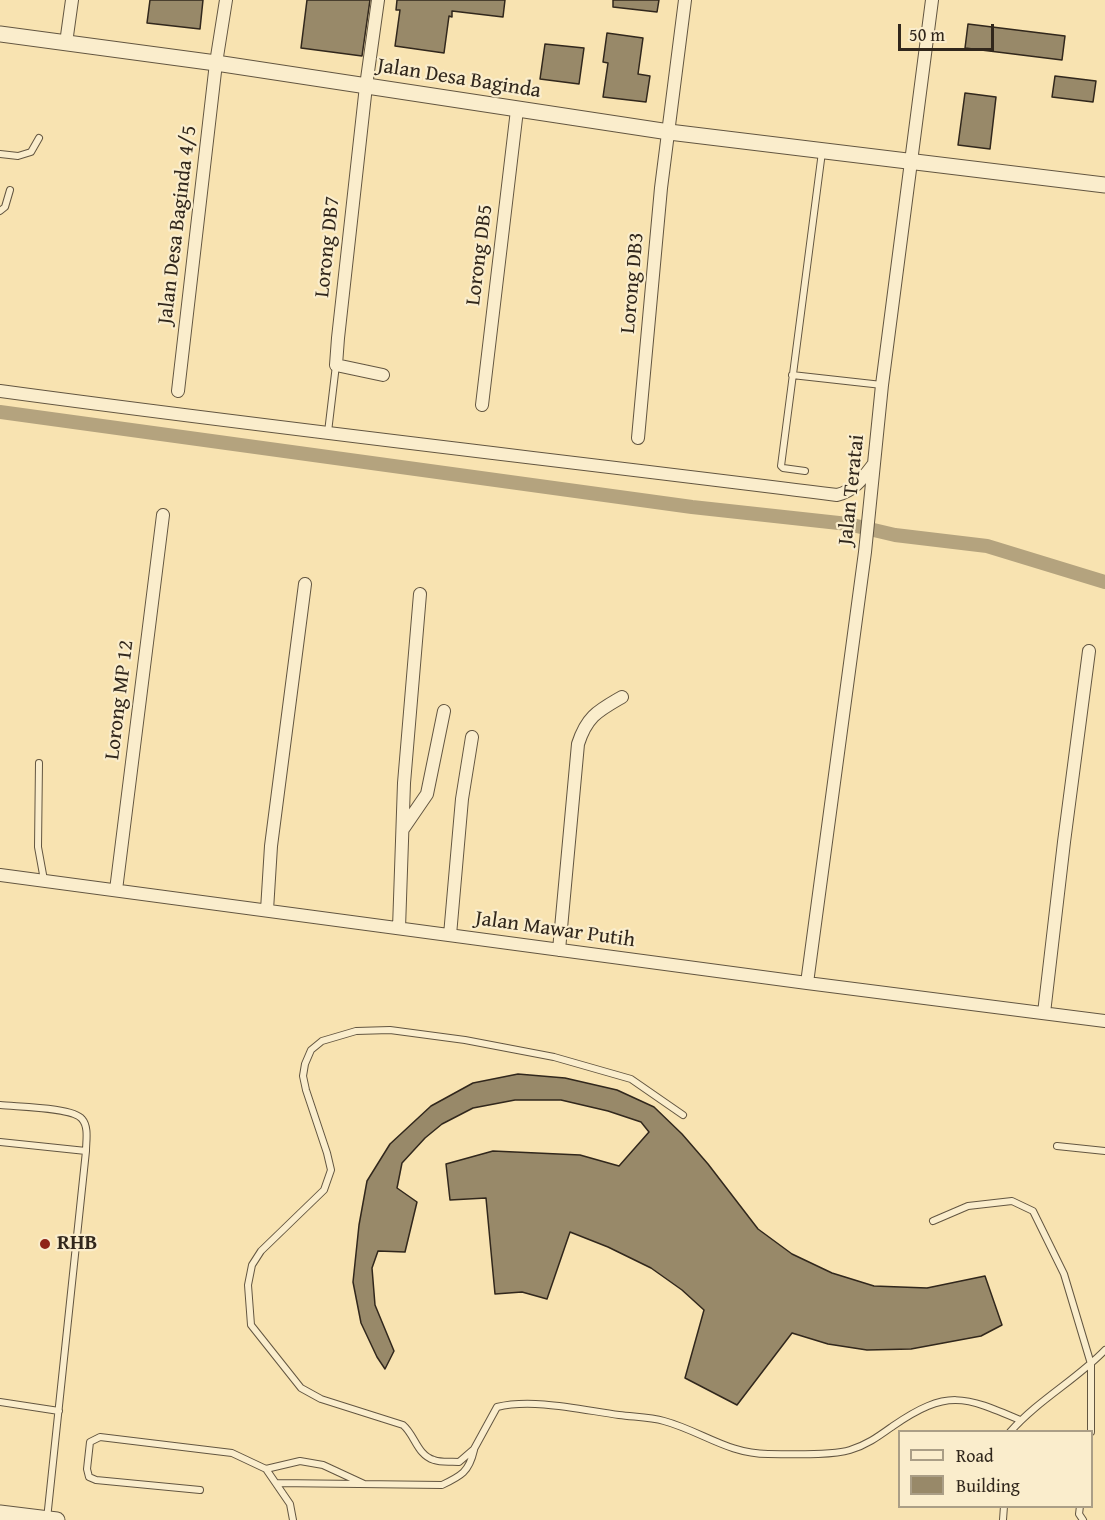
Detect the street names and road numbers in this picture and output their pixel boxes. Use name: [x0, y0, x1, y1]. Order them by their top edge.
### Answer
street label: Jalan Desa Baginda: [375, 54, 543, 104]
street label: Jalan Desa Baginda 4/5: [153, 124, 203, 326]
street label: Lorong DB7: [310, 195, 346, 299]
street label: Lorong DB5: [461, 203, 499, 307]
street label: Lorong DB3: [616, 231, 650, 335]
street label: Jalan Teratai: [834, 433, 870, 547]
street label: Lorong MP 12: [100, 639, 140, 761]
street label: Jalan Mawar Putih: [473, 906, 637, 954]

